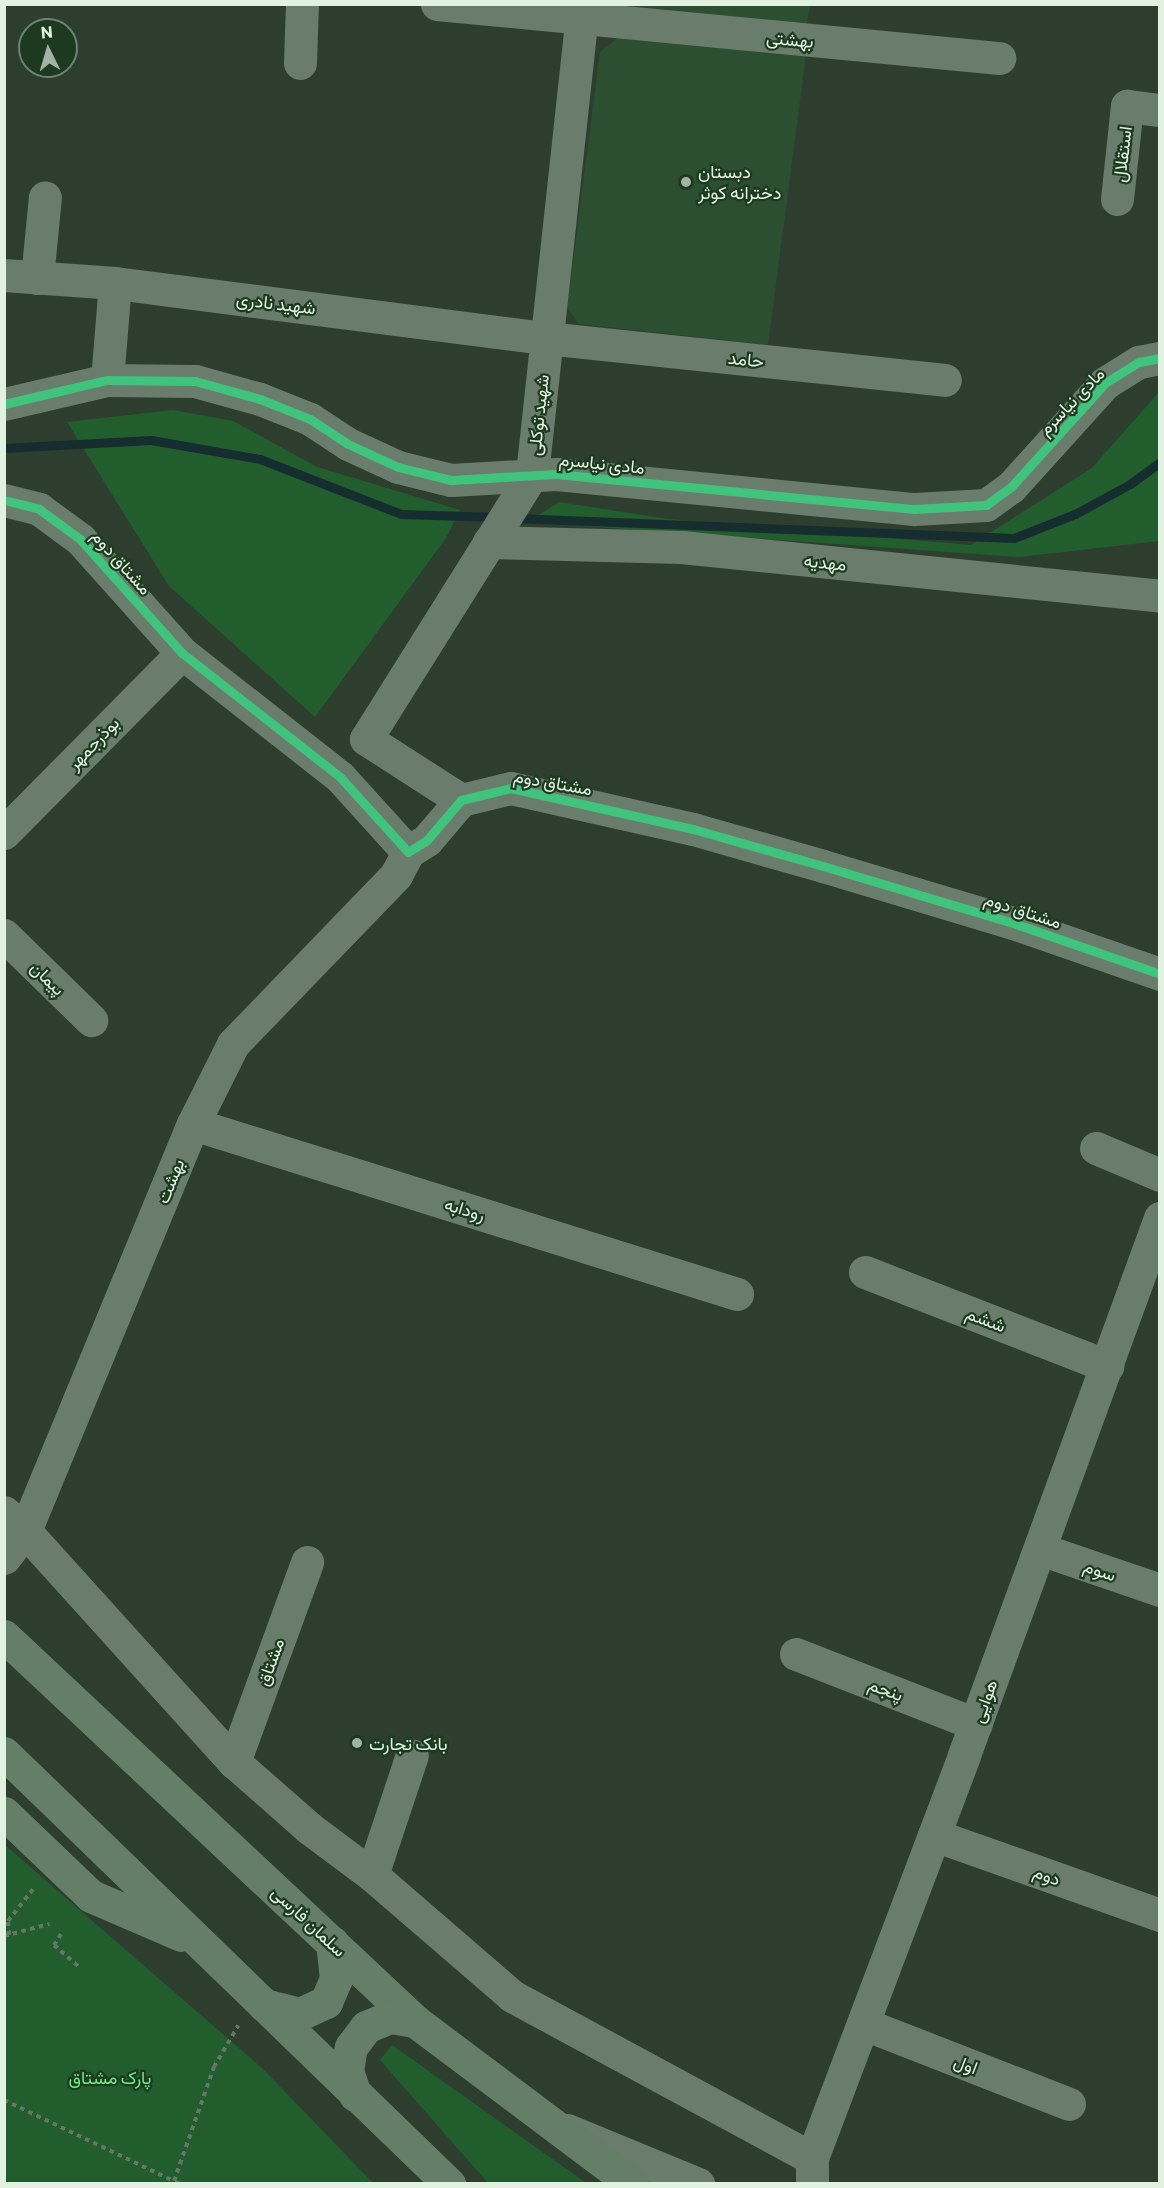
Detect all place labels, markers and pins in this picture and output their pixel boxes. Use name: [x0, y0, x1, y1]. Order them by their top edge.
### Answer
place label: دبستان دخترانه کوثر: [698, 161, 781, 204]
marker: دبستان دخترانه کوثر: [679, 175, 693, 189]
place label: بانک تجارت: [369, 1732, 448, 1754]
marker: بانک تجارت: [350, 1736, 364, 1750]

